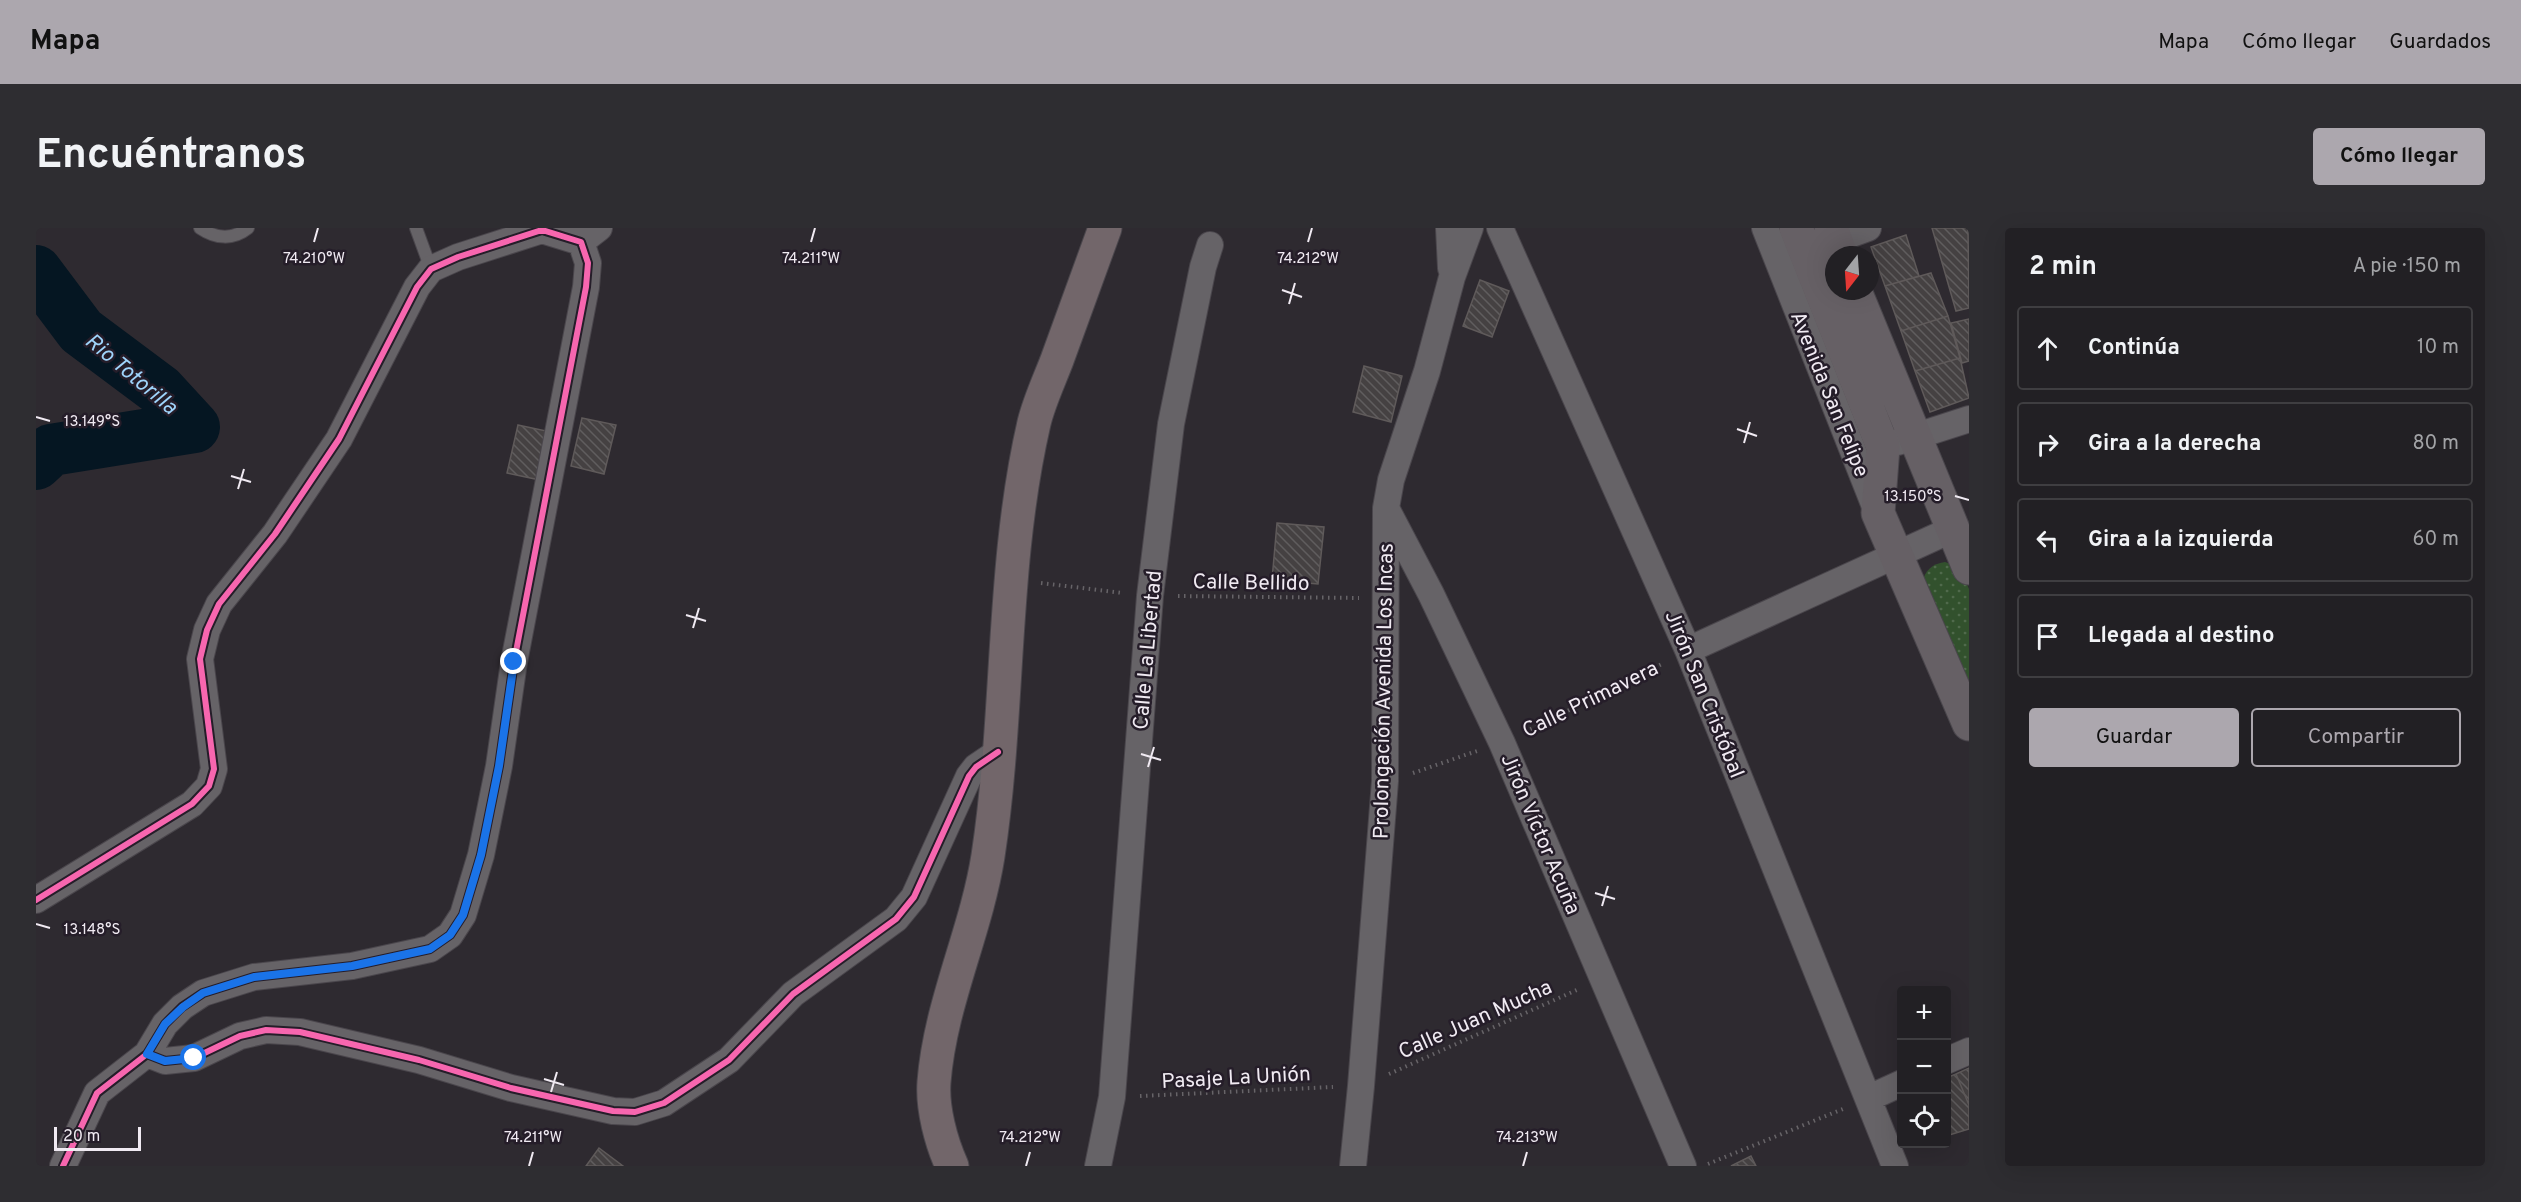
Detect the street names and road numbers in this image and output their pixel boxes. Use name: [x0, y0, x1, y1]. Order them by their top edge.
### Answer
street label: Avenida San Felipe: [1783, 308, 1874, 482]
street label: Prolongación Avenida Los Incas: [1368, 543, 1401, 839]
street label: Calle La Libertad: [1128, 569, 1169, 731]
street label: Calle Bellido: [1192, 569, 1310, 598]
street label: Jirón San Cristóbal: [1658, 607, 1750, 782]
street label: Calle Primavera: [1518, 656, 1663, 745]
street label: Jirón Víctor Acuña: [1494, 750, 1586, 919]
street label: Calle Juan Mucha: [1395, 974, 1557, 1066]
street label: Pasaje La Unión: [1161, 1061, 1311, 1096]

